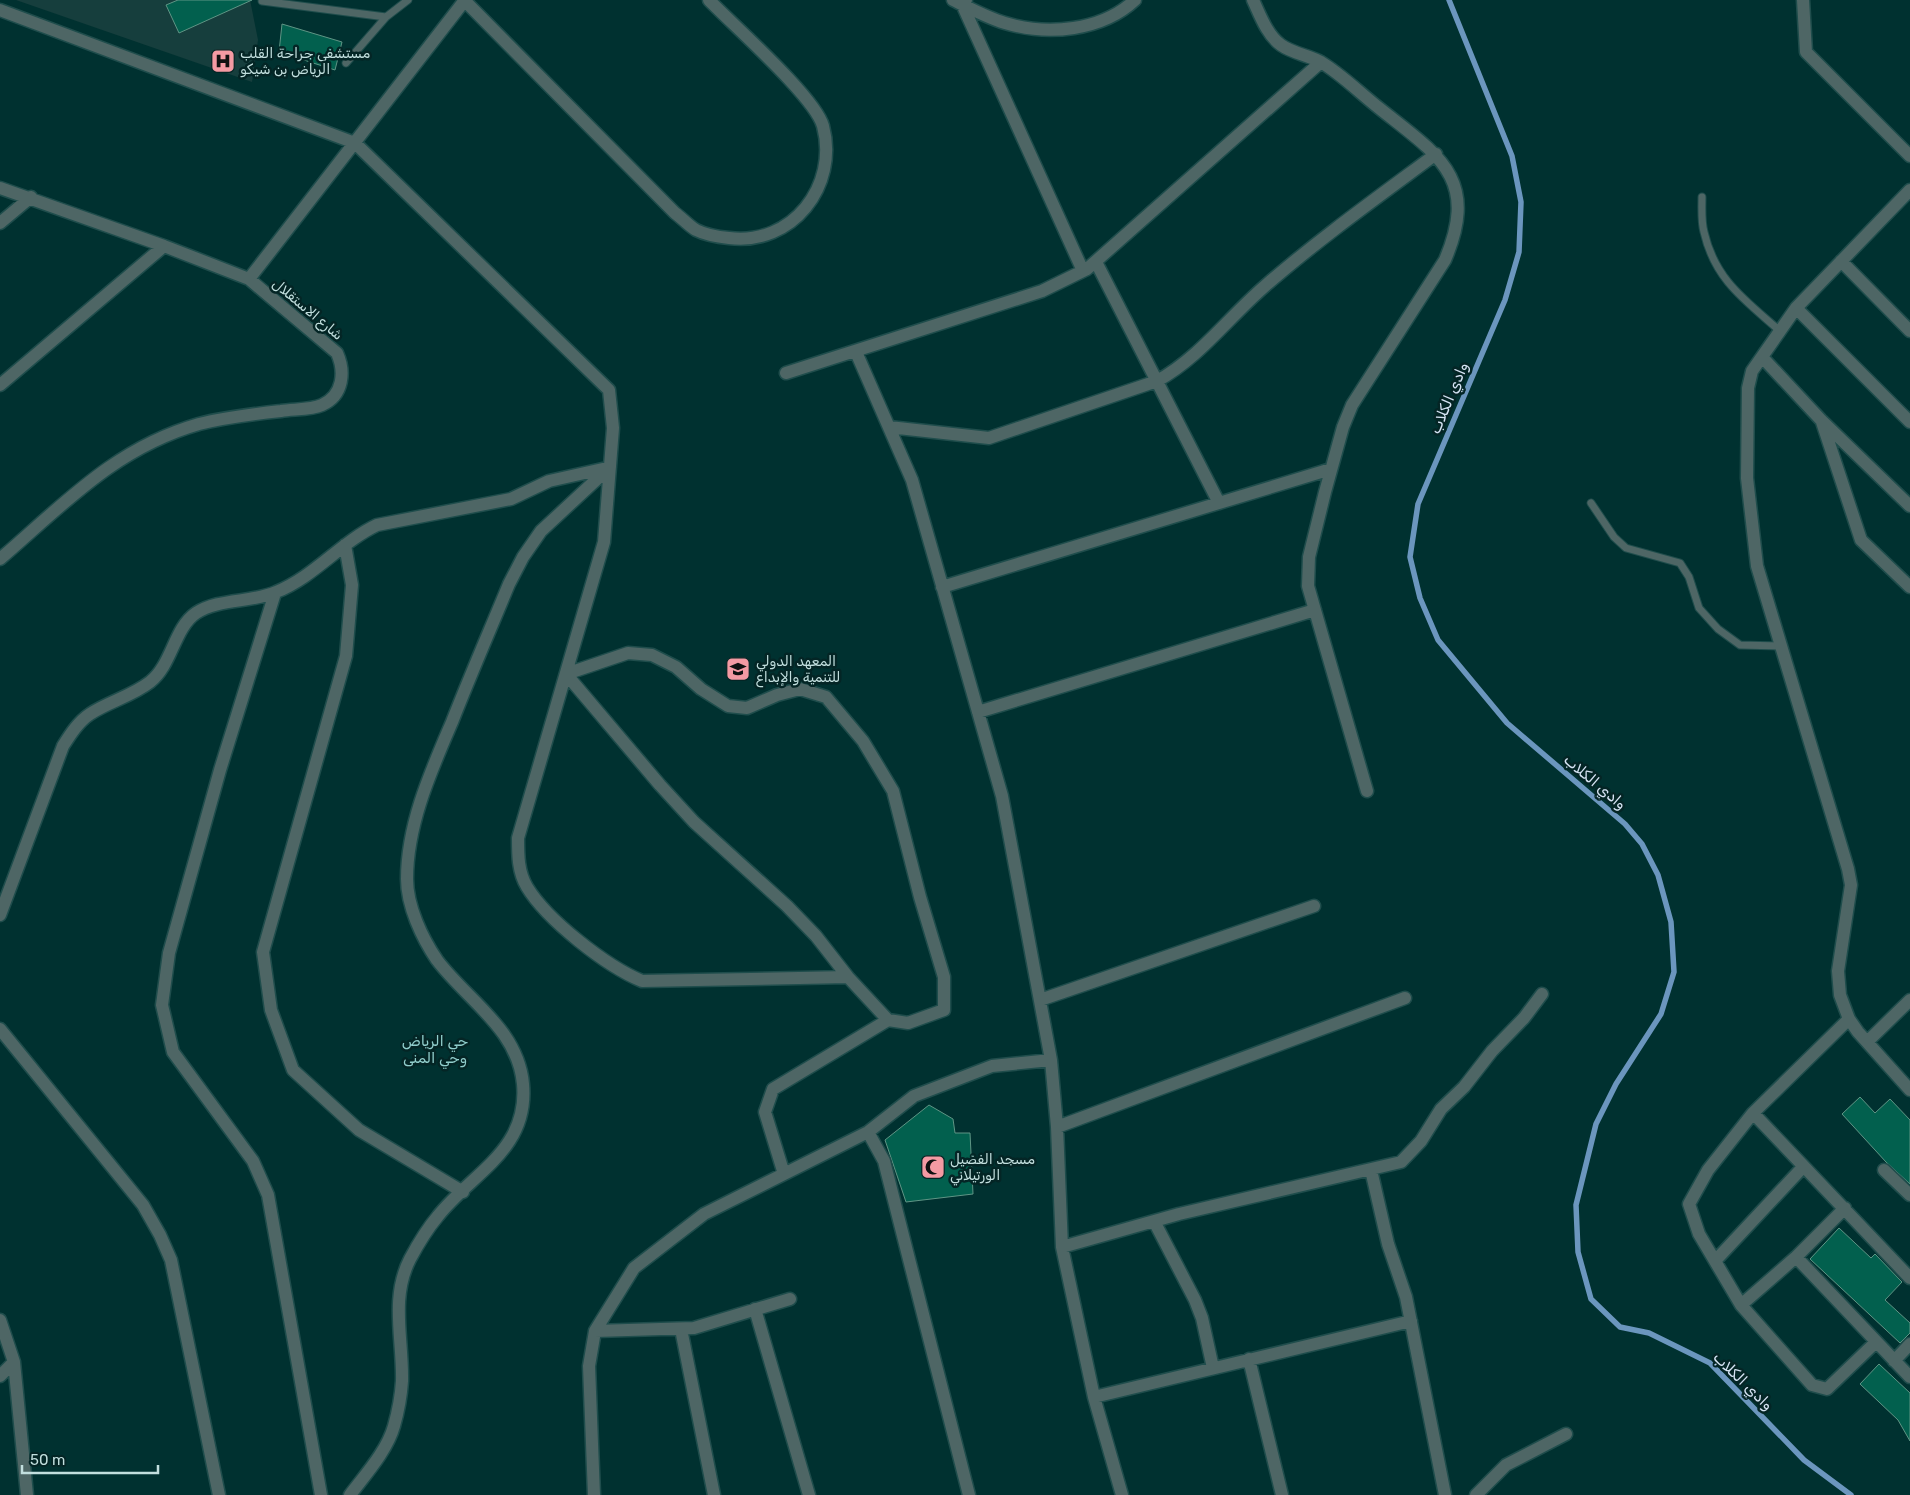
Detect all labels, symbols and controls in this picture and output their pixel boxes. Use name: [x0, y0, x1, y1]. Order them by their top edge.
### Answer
place label: مستشفى جراحة القلب الرياض بن شيكو: [240, 45, 370, 78]
hospital icon: مستشفى جراحة القلب الرياض بن شيكو: [210, 48, 236, 74]
street label: شارع الاستقلال: [268, 275, 346, 345]
water label: وادي الكلاب: [1426, 359, 1473, 437]
place label: المعهد الدولي للتنمية والإبداع: [756, 653, 840, 688]
school or university icon: المعهد الدولي للتنمية والإبداع: [725, 656, 751, 682]
water label: وادي الكلاب: [1559, 751, 1630, 814]
district label: حي الرياض وحي المنى: [402, 1032, 468, 1070]
place label: مسجد الفضيل الورتيلاني: [950, 1151, 1035, 1186]
mosque icon: مسجد الفضيل الورتيلاني: [920, 1154, 946, 1180]
water label: وادي الكلاب: [1709, 1348, 1777, 1415]
scale bar: [22, 1442, 159, 1474]
text: 50 m: [30, 1451, 65, 1469]

